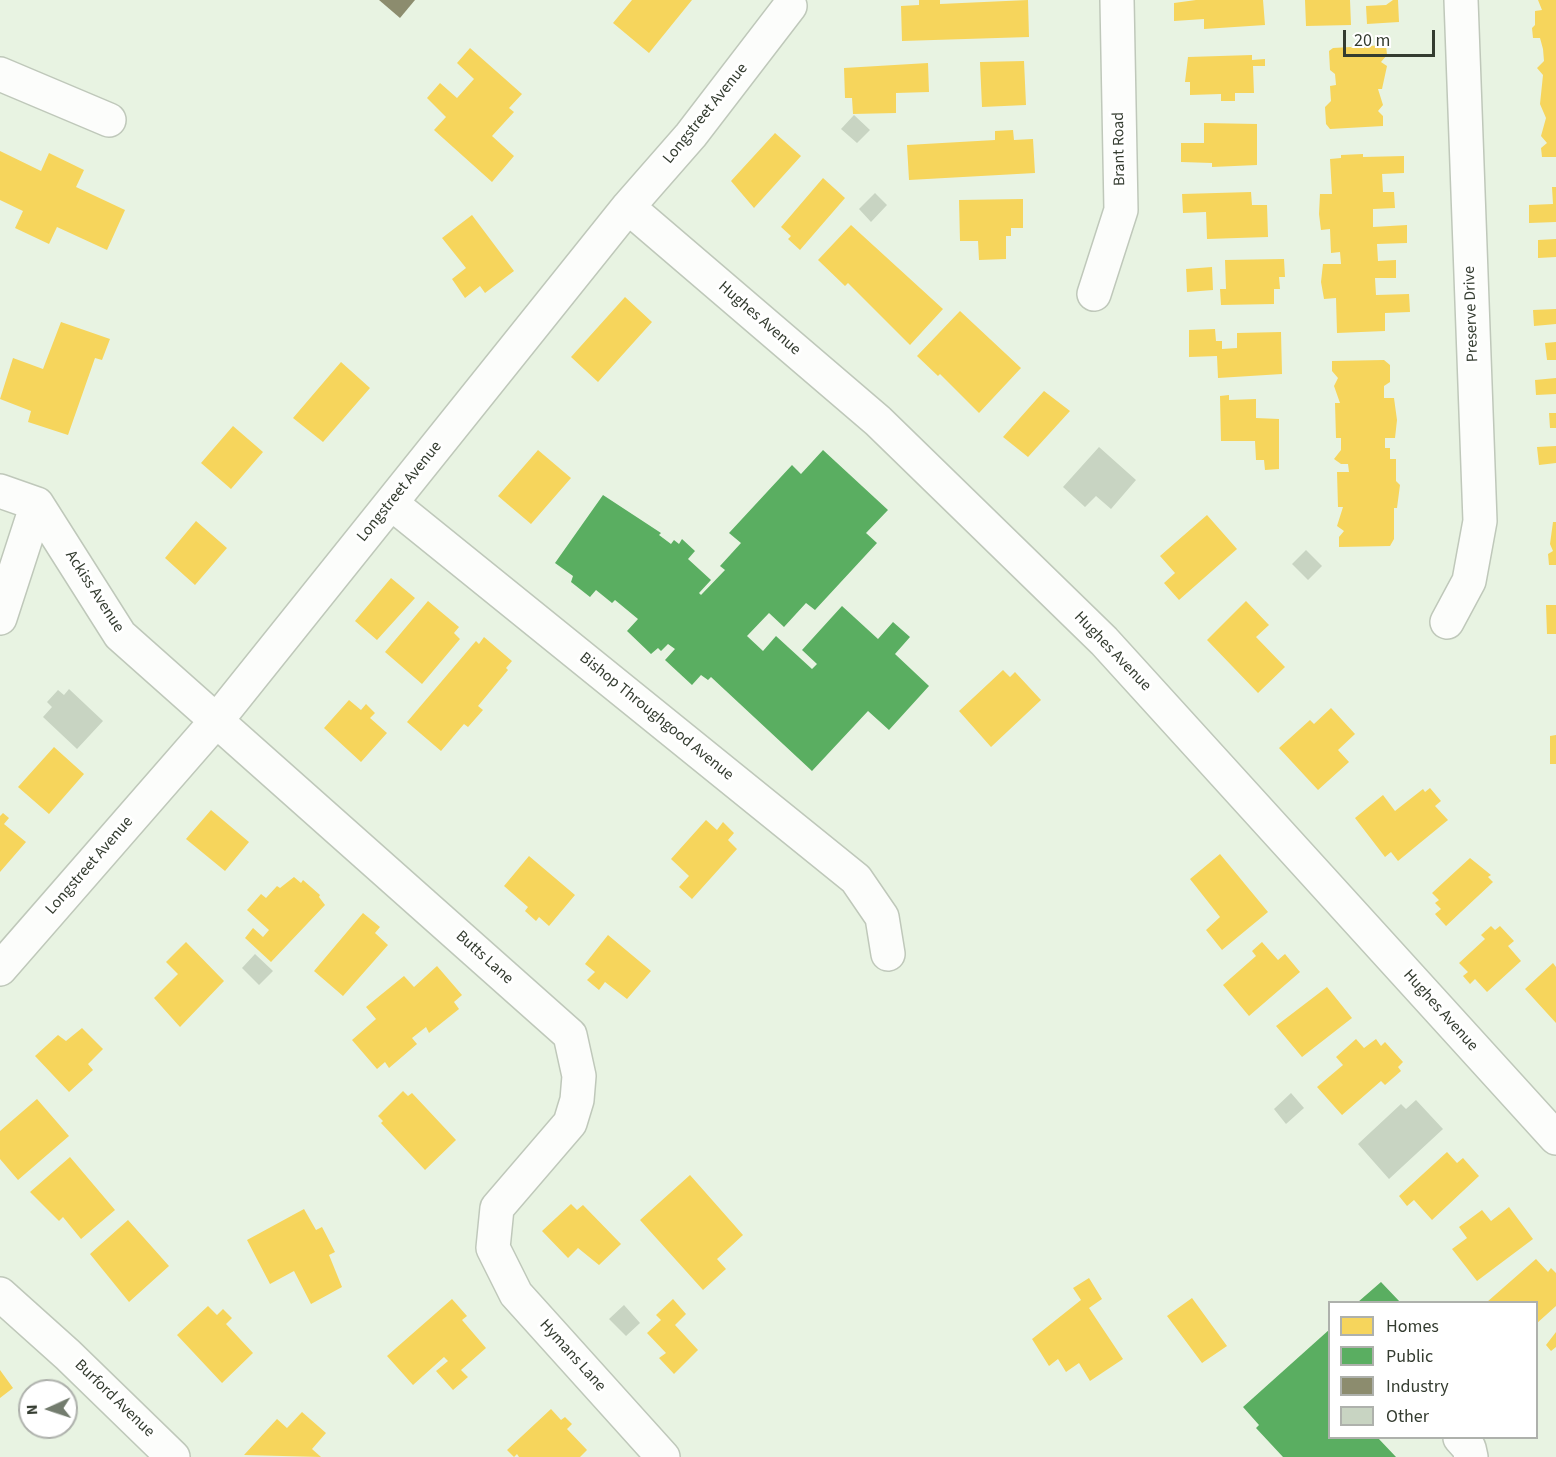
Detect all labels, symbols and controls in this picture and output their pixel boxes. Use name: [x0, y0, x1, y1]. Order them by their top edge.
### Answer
scale bar: [1346, 18, 1438, 56]
text: 20 m: [1354, 28, 1390, 53]
street label: Longstreet Avenue: [660, 60, 752, 168]
street label: Brant Road: [1110, 112, 1130, 186]
street label: Preserve Drive: [1461, 266, 1483, 362]
street label: Hughes Avenue: [714, 278, 804, 360]
street label: Longstreet Avenue: [354, 438, 446, 546]
street label: Ackiss Avenue: [60, 547, 128, 637]
street label: Hughes Avenue: [1069, 608, 1155, 696]
street label: Bishop Throughgood Avenue: [575, 649, 737, 785]
street label: Longstreet Avenue: [42, 813, 138, 919]
street label: Butts Lane: [451, 927, 517, 989]
street label: Hughes Avenue: [1398, 966, 1482, 1056]
legend: [1328, 1301, 1538, 1439]
text: Homes: [1386, 1314, 1439, 1339]
street label: Hymans Lane: [535, 1316, 609, 1396]
text: Public: [1386, 1344, 1433, 1369]
street label: Burford Avenue: [70, 1356, 158, 1442]
text: Industry: [1386, 1374, 1449, 1399]
north arrow: [18, 1379, 78, 1439]
text: N: [21, 1404, 43, 1416]
text: Other: [1386, 1404, 1429, 1429]

